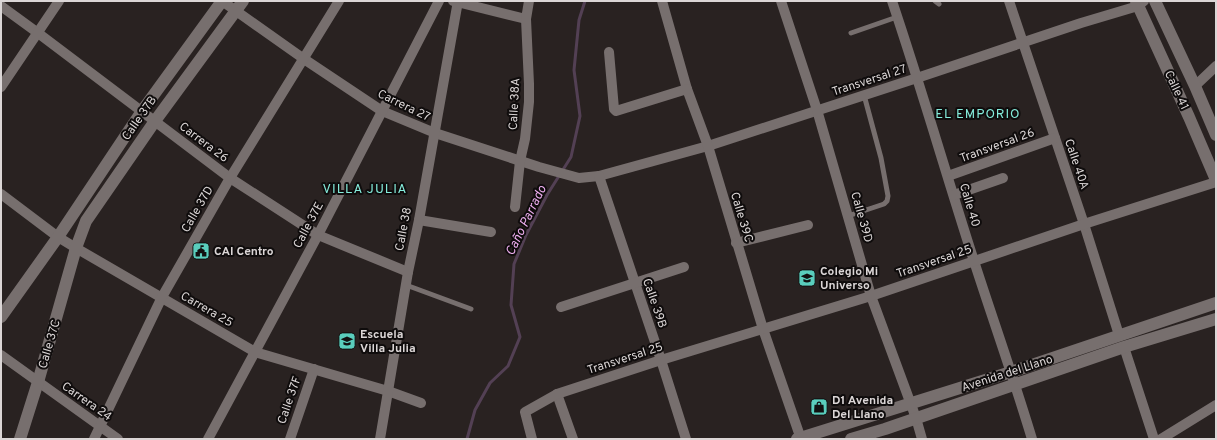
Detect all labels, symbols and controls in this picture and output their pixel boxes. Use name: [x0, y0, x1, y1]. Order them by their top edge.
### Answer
street label: Transversal 27: [830, 61, 909, 101]
street label: Calle 41: [1160, 68, 1192, 113]
street label: Calle 38A: [506, 78, 524, 131]
street label: Carrera 27: [375, 86, 433, 126]
street label: Calle 37B: [119, 93, 161, 144]
district label: EL EMPORIO: [935, 107, 1021, 123]
street label: Carrera 26: [175, 119, 231, 167]
street label: Transversal 26: [958, 125, 1037, 167]
street label: Calle 40A: [1060, 137, 1092, 192]
district label: VILLA JULIA: [323, 182, 407, 198]
street label: Calle 40: [955, 182, 983, 229]
street label: Calle 37D: [178, 183, 218, 236]
water label: Caño Parrado: [503, 183, 551, 259]
street label: Calle 39C: [726, 190, 756, 245]
street label: Calle 39D: [846, 190, 876, 244]
street label: Calle 37E: [290, 200, 328, 251]
street label: Calle 38: [392, 206, 416, 252]
public building icon: CAI Centro: [191, 241, 211, 261]
street label: Transversal 25: [894, 242, 974, 282]
place label: CAI Centro: [214, 244, 274, 260]
place label: Colegio Mi Universo: [820, 264, 878, 294]
school or university icon: Colegio Mi Universo: [797, 268, 817, 288]
street label: Calle 39B: [638, 276, 670, 330]
street label: Carrera 25: [177, 288, 236, 331]
street label: Calle 37C: [35, 318, 65, 371]
place label: Escuela Villa Julia: [360, 327, 416, 357]
school or university icon: Escuela Villa Julia: [337, 331, 357, 351]
street label: Transversal 25: [585, 339, 665, 379]
street label: Avenida del Llano: [960, 352, 1055, 396]
street label: Calle 37F: [274, 374, 306, 426]
street label: Carrera 24: [58, 379, 115, 425]
place label: D1 Avenida Del Llano: [832, 393, 893, 423]
shop icon: D1 Avenida Del Llano: [809, 397, 829, 417]

